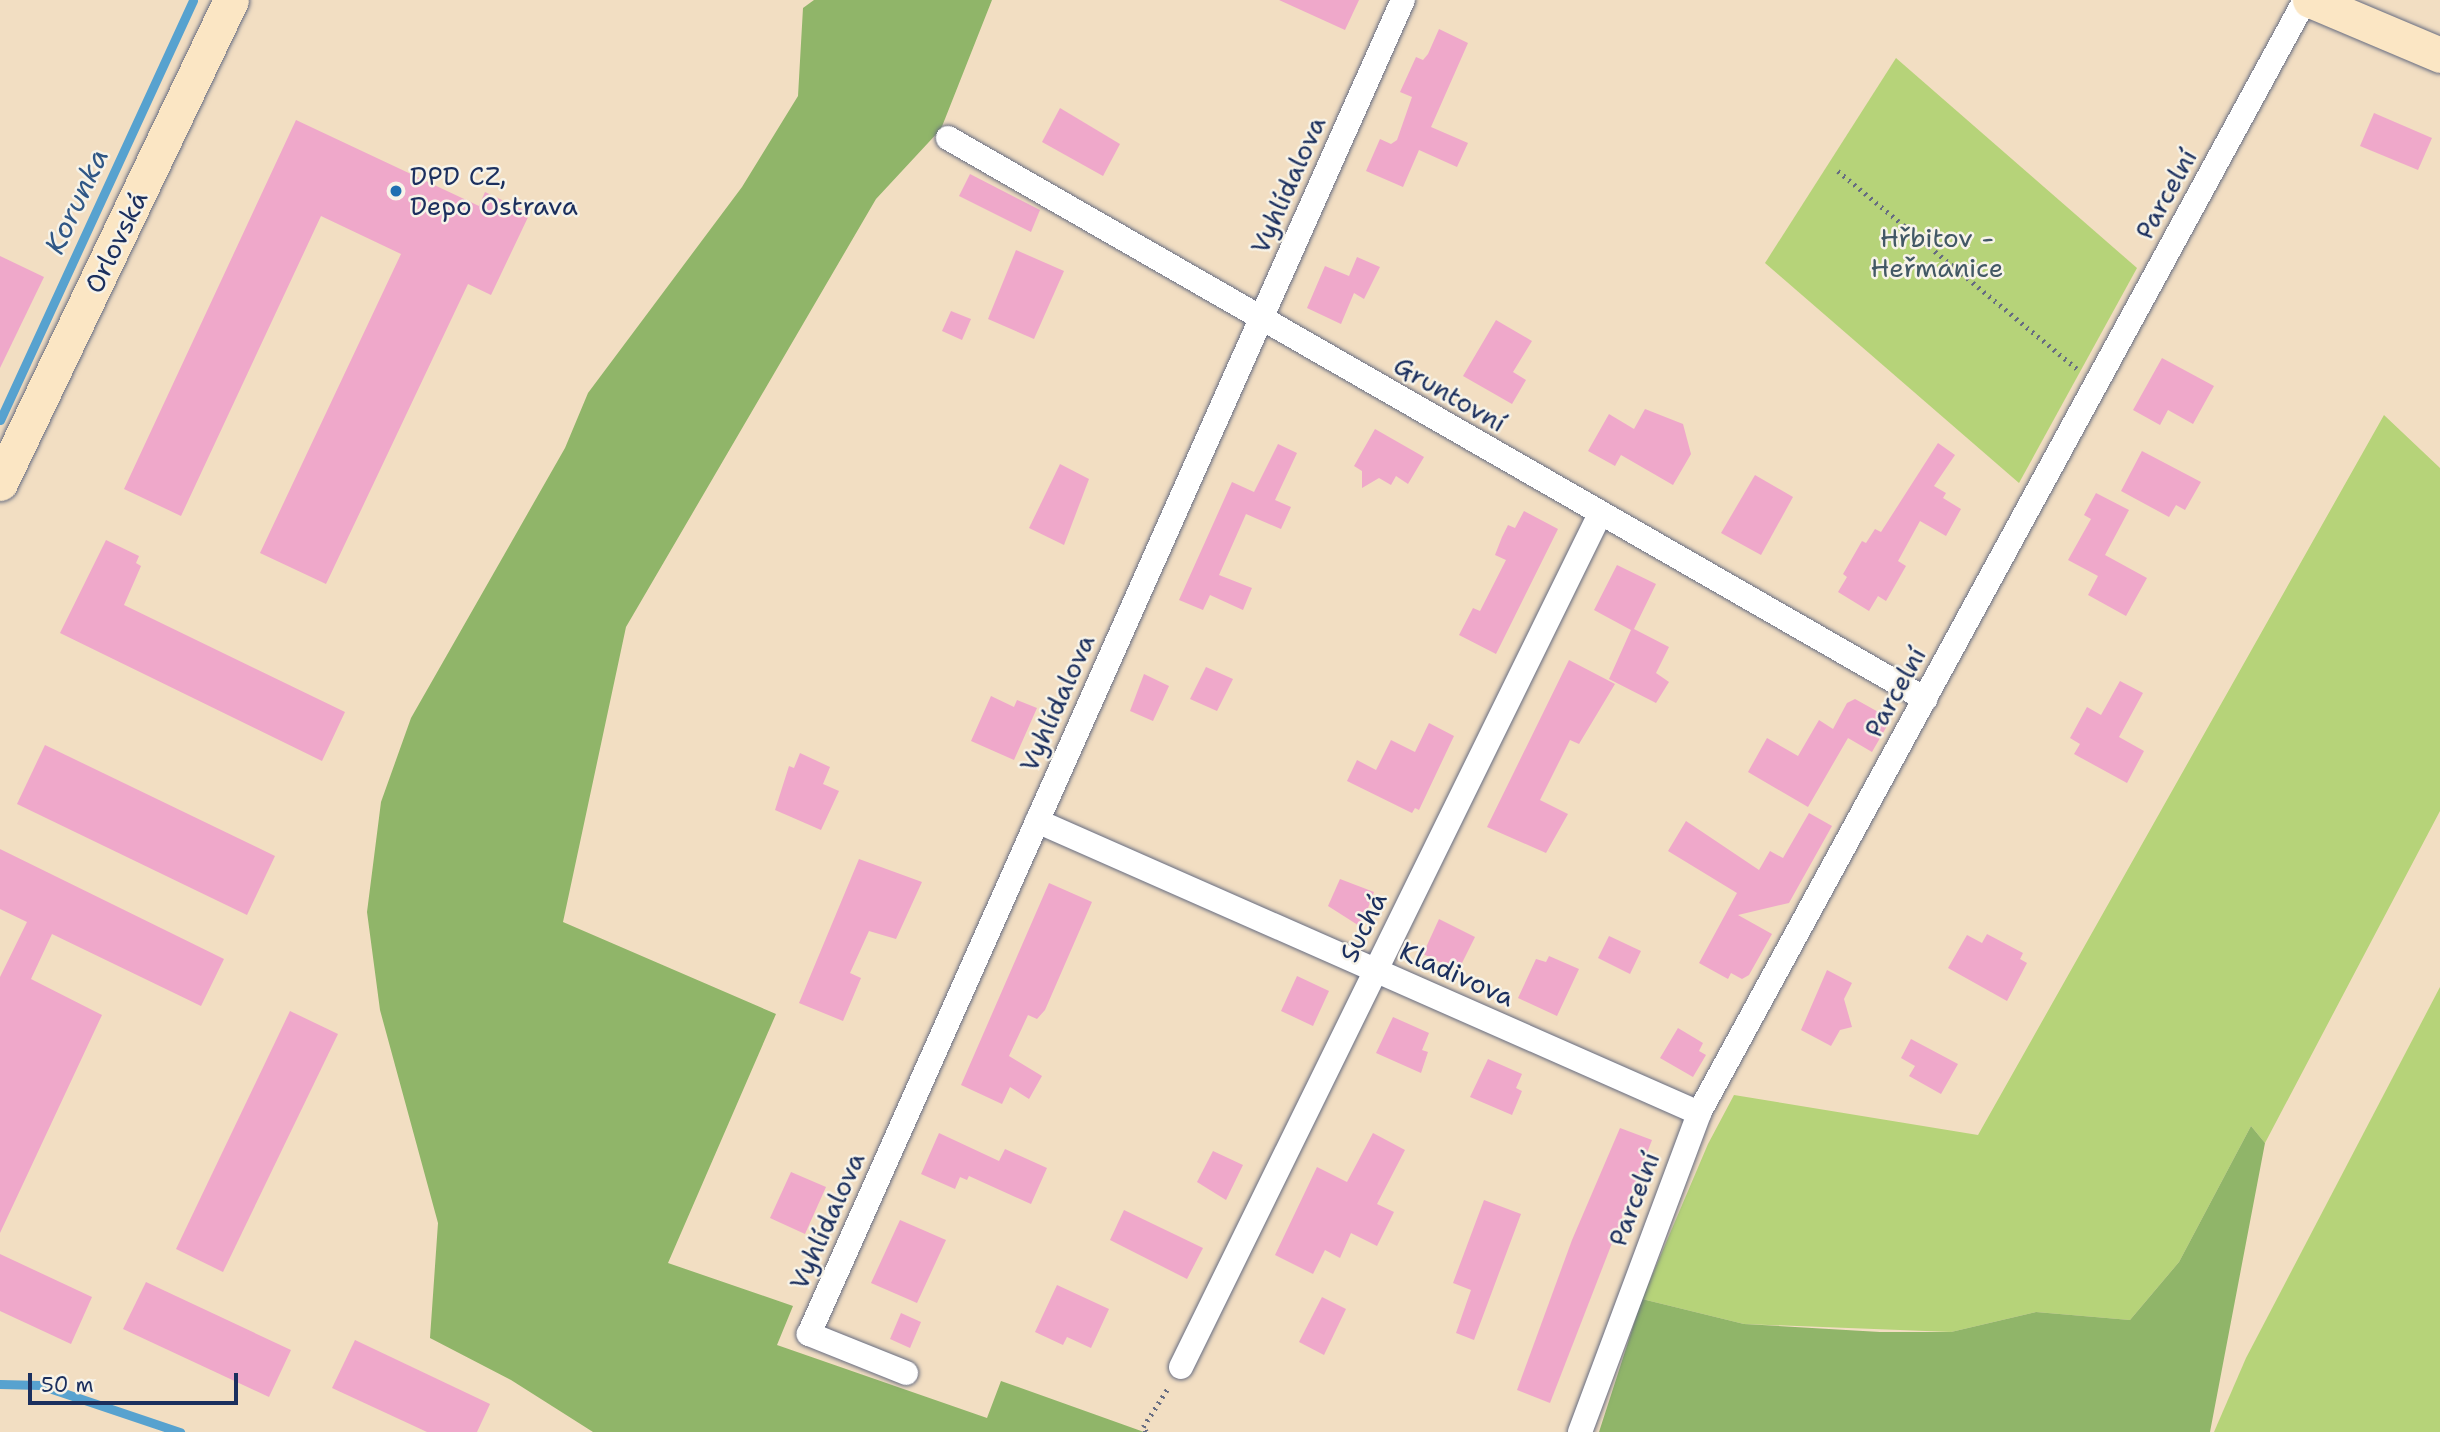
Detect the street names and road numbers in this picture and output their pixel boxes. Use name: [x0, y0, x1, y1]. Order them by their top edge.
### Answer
street label: Vyhlídalova: [1244, 112, 1332, 258]
street label: Parcelní: [2129, 143, 2203, 245]
street label: Orlovská: [78, 186, 154, 298]
street label: Gruntovní: [1388, 349, 1512, 439]
street label: Vyhlídalova: [1013, 630, 1101, 776]
street label: Parcelní: [1858, 641, 1932, 743]
street label: Suchá: [1333, 887, 1393, 967]
street label: Kladivova: [1395, 935, 1519, 1013]
street label: Parcelní: [1602, 1147, 1666, 1251]
street label: Vyhlídalova: [783, 1148, 871, 1294]

